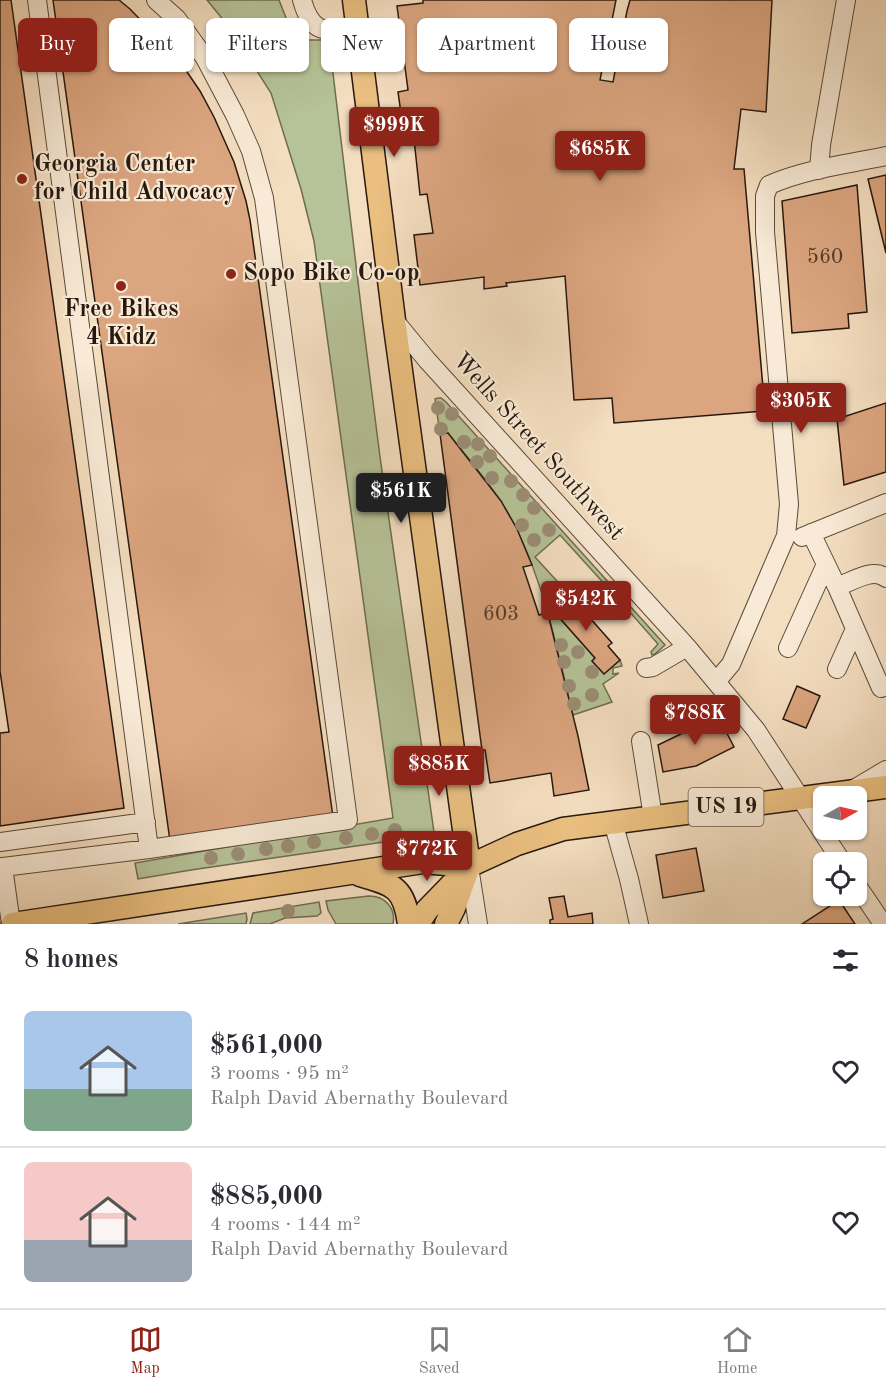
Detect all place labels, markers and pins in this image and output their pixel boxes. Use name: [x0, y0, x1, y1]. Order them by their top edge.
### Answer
pin: $999K: [352, 107, 436, 158]
pin: $685K: [558, 131, 642, 182]
place label: Georgia Center for Child Advocacy: [34, 153, 236, 205]
marker: Georgia Center for Child Advocacy: [15, 172, 29, 186]
place label: Sopo Bike Co-op: [243, 262, 419, 286]
marker: Sopo Bike Co-op: [224, 267, 238, 281]
marker: Free Bikes 4 Kidz: [114, 279, 128, 293]
place label: Free Bikes 4 Kidz: [63, 298, 179, 350]
pin: $305K: [759, 383, 843, 434]
pin: $561K: [359, 473, 443, 524]
pin: $542K: [544, 581, 628, 632]
pin: $788K: [653, 695, 737, 746]
pin: $885K: [397, 746, 481, 797]
pin: $772K: [385, 831, 469, 882]

